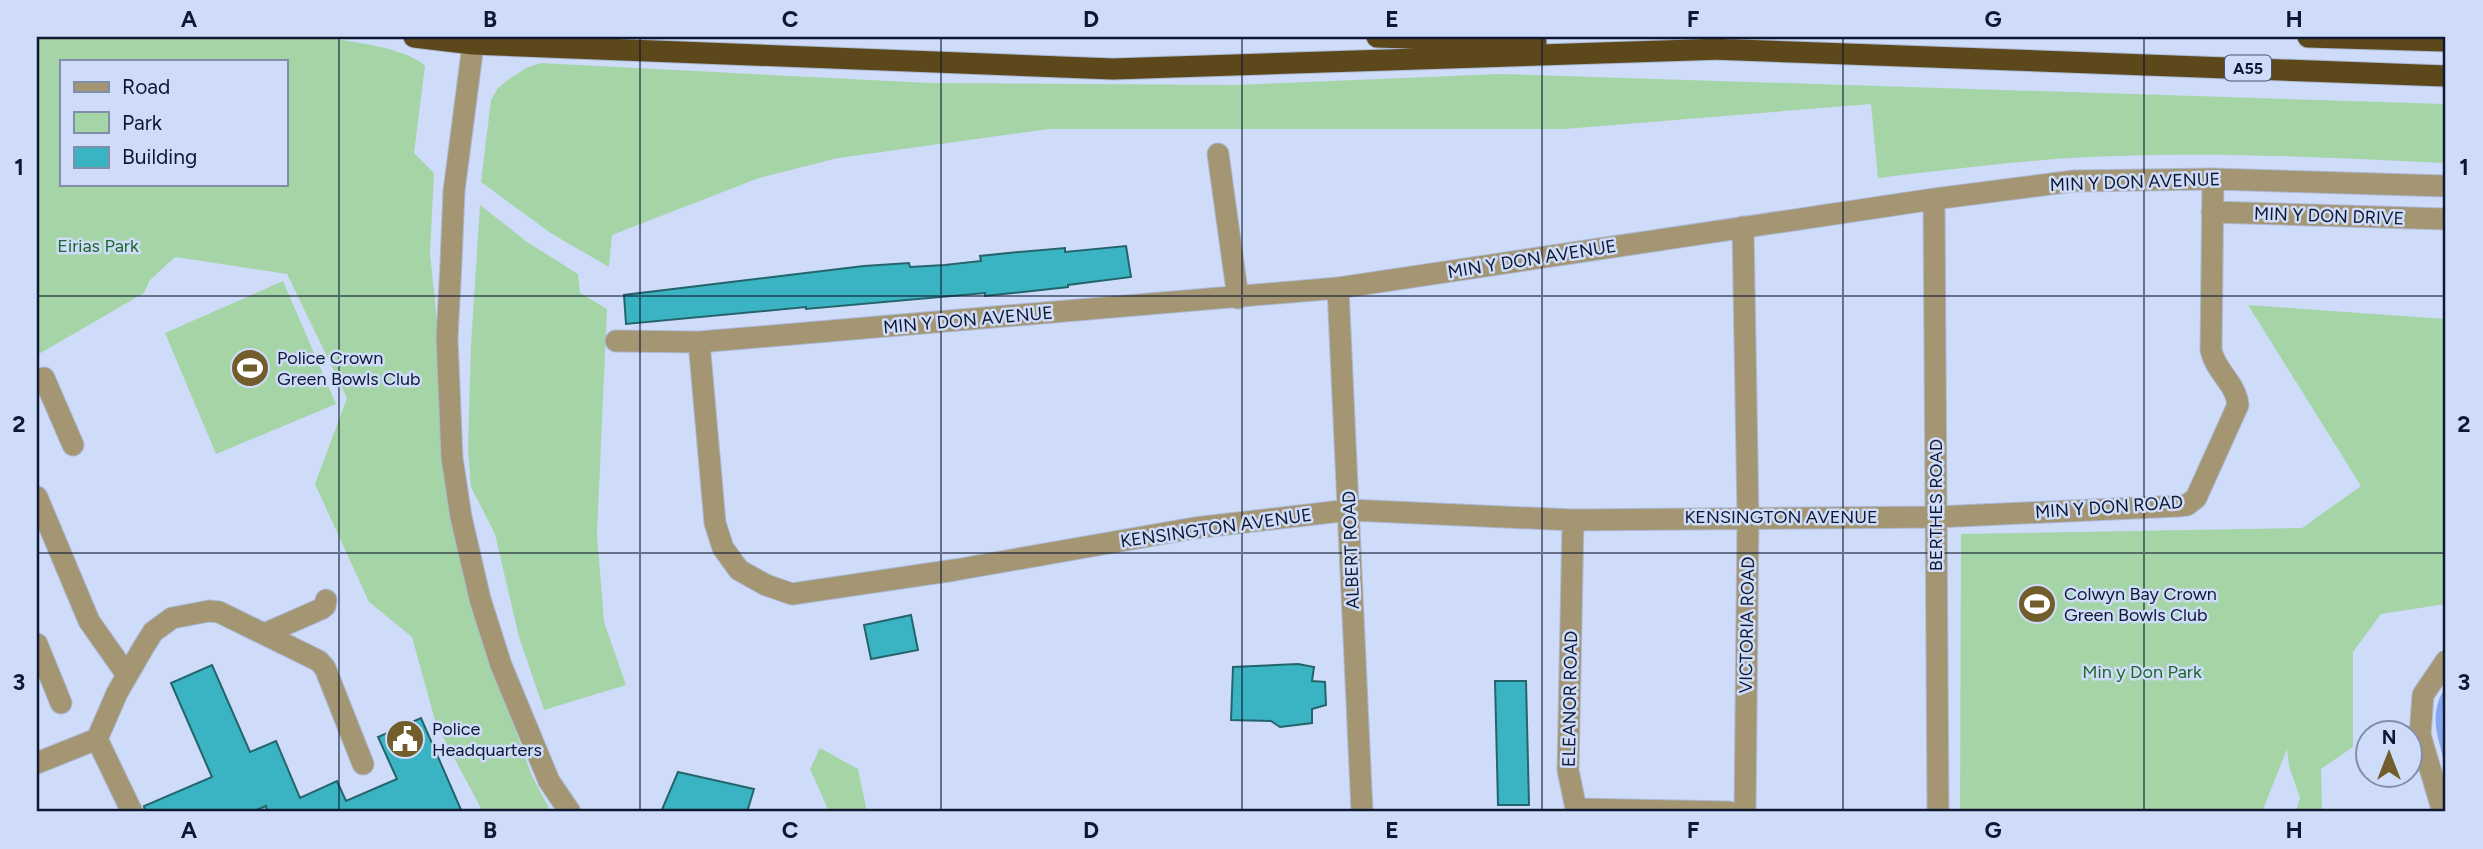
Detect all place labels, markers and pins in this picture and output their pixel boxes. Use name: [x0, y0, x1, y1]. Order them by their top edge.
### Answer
sports icon: Police Crown Green Bowls Club: [229, 347, 271, 389]
place label: Police Crown Green Bowls Club: [277, 347, 421, 390]
sports icon: Colwyn Bay Crown Green Bowls Club: [2016, 583, 2058, 625]
place label: Colwyn Bay Crown Green Bowls Club: [2064, 583, 2217, 626]
public building icon: Police Headquarters: [384, 718, 426, 760]
place label: Police Headquarters: [432, 718, 542, 761]

